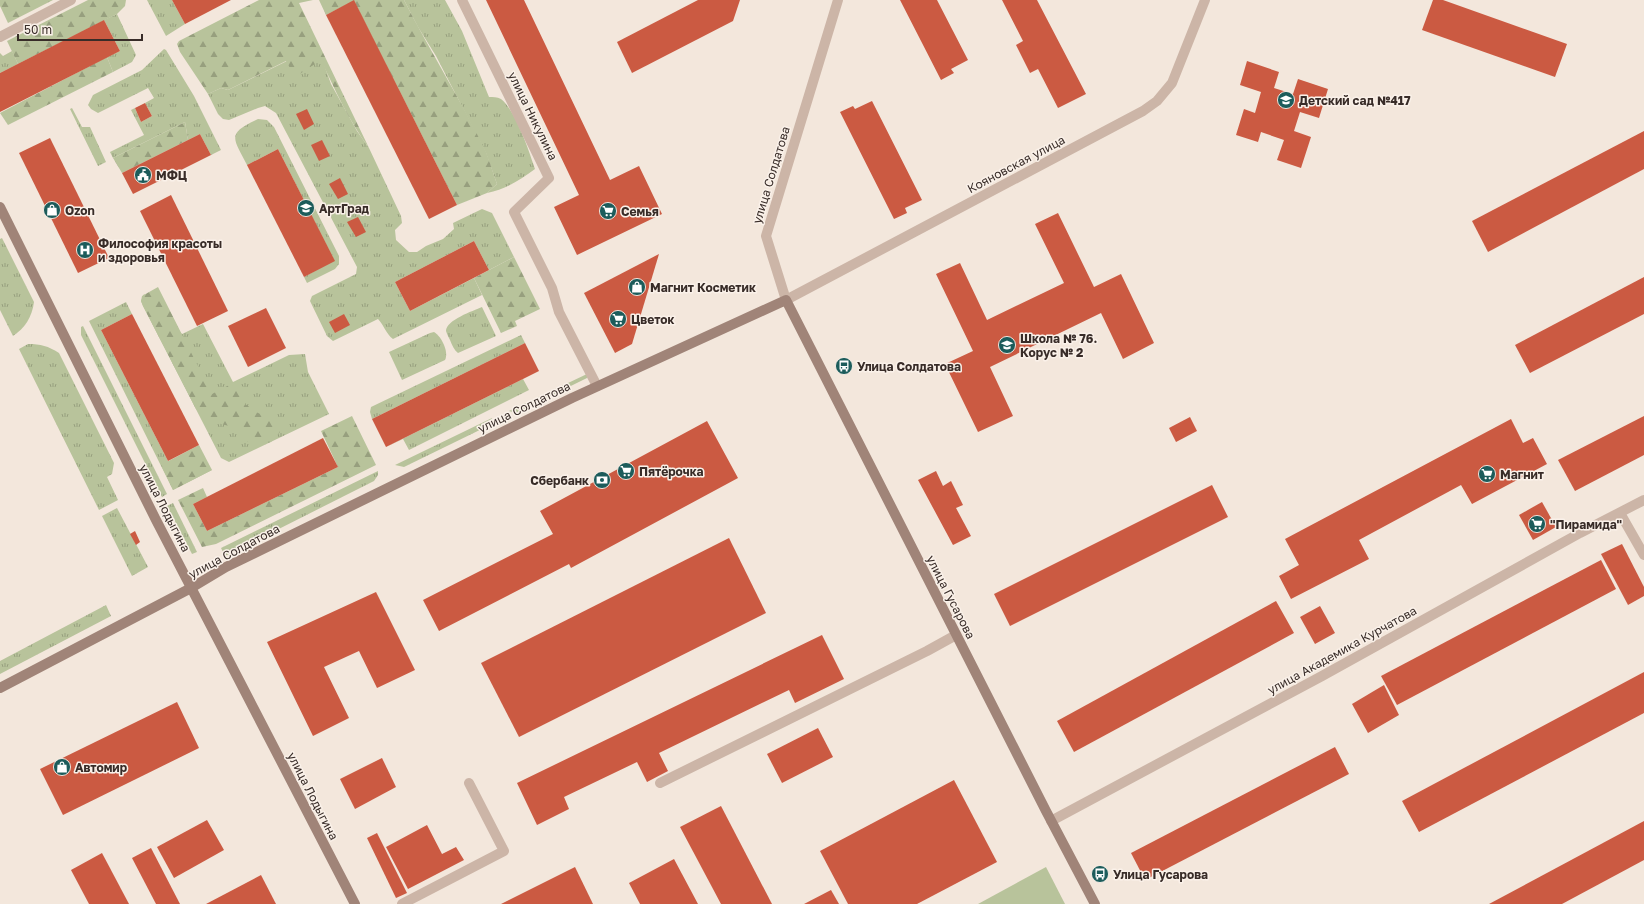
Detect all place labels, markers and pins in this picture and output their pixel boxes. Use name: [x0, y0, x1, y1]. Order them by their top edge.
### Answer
school or university icon: Детский сад №417: [1276, 90, 1296, 110]
place label: Детский сад №417: [1299, 93, 1411, 108]
public building icon: МФЦ: [133, 165, 153, 185]
place label: МФЦ: [156, 168, 187, 183]
school or university icon: АртГрад: [296, 198, 316, 218]
shop icon: Ozon: [42, 200, 62, 220]
place label: АртГрад: [319, 201, 370, 216]
supermarket icon: Семья: [598, 201, 618, 221]
place label: Ozon: [65, 203, 95, 218]
place label: Семья: [621, 204, 659, 219]
place label: Философия красоты и здоровья: [98, 236, 222, 265]
hospital icon: Философия красоты и здоровья: [75, 240, 95, 260]
shop icon: Магнит Косметик: [627, 277, 647, 297]
place label: Магнит Косметик: [650, 280, 756, 295]
supermarket icon: Цветок: [608, 309, 628, 329]
place label: Цветок: [631, 312, 675, 327]
place label: Школа № 76. Корус № 2: [1020, 331, 1097, 360]
school or university icon: Школа № 76. Корус № 2: [997, 335, 1017, 355]
bus stop icon: Улица Солдатова: [834, 356, 854, 376]
place label: Улица Солдатова: [857, 359, 961, 374]
supermarket icon: Пятёрочка: [616, 461, 636, 481]
place label: Пятёрочка: [639, 464, 704, 479]
supermarket icon: Магнит: [1477, 464, 1497, 484]
place label: Магнит: [1500, 467, 1544, 482]
bank icon: Сбербанк: [592, 470, 612, 490]
place label: Сбербанк: [530, 473, 589, 488]
supermarket icon: "Пирамида": [1527, 514, 1547, 534]
place label: "Пирамида": [1550, 517, 1622, 532]
shop icon: Автомир: [52, 757, 72, 777]
place label: Автомир: [75, 760, 128, 775]
bus stop icon: Улица Гусарова: [1090, 864, 1110, 884]
place label: Улица Гусарова: [1113, 867, 1208, 882]

